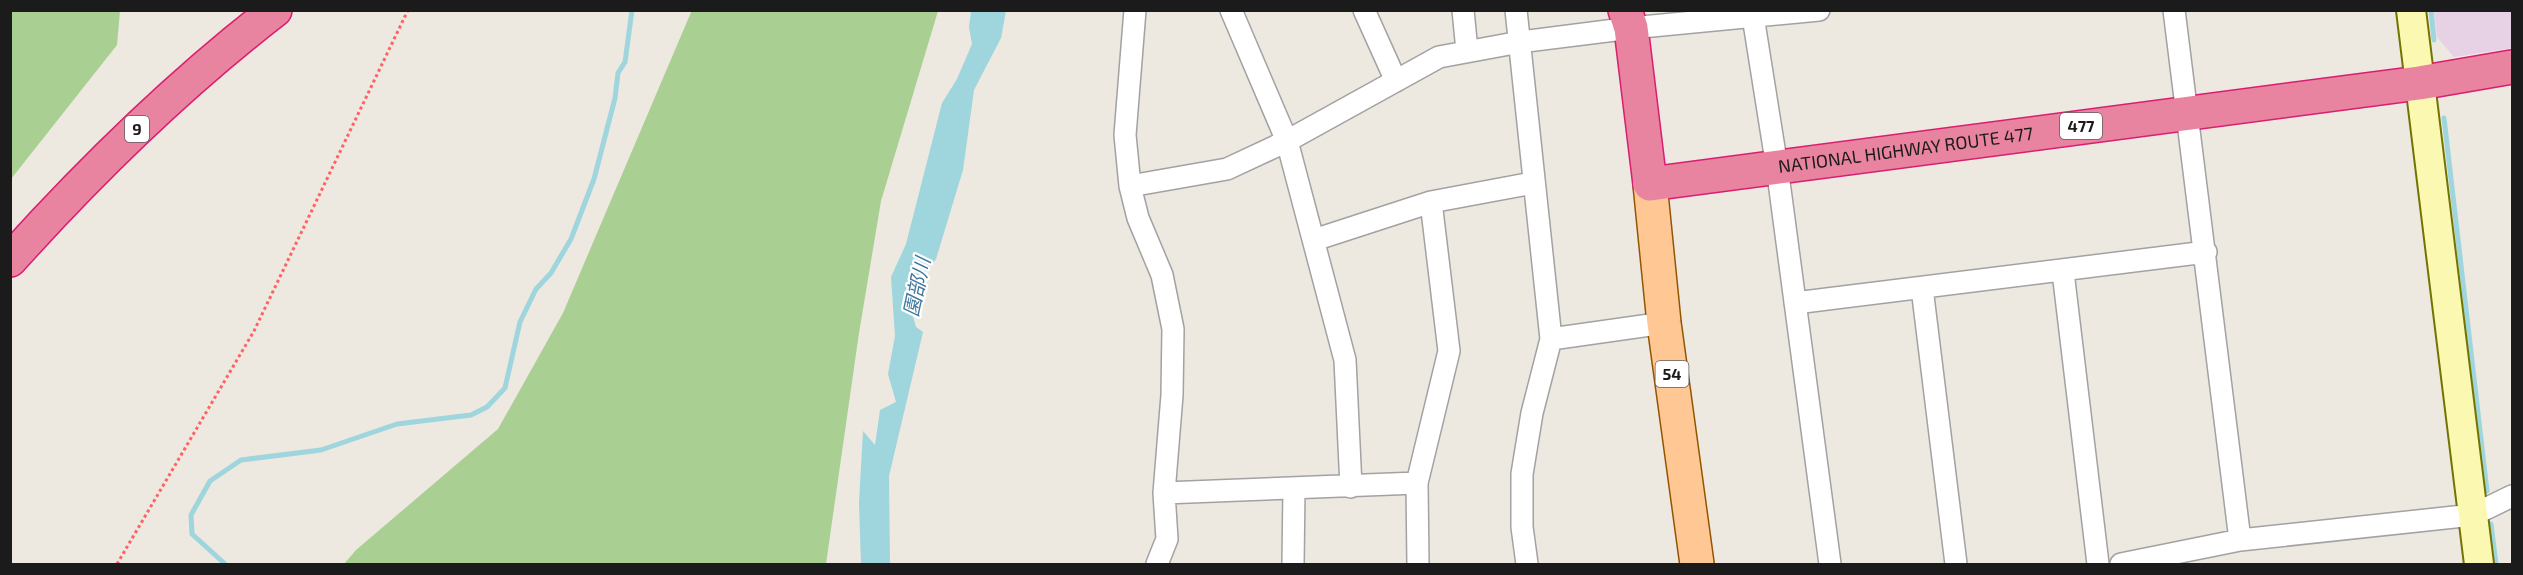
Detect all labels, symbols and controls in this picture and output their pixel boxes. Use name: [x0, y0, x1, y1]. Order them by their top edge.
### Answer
road number: 477: [2060, 113, 2102, 139]
road number: 9: [125, 116, 149, 142]
street label: NATIONAL HIGHWAY ROUTE 477: [1777, 122, 2034, 177]
water label: 園部川: [898, 253, 934, 319]
road number: 54: [1656, 361, 1688, 387]

